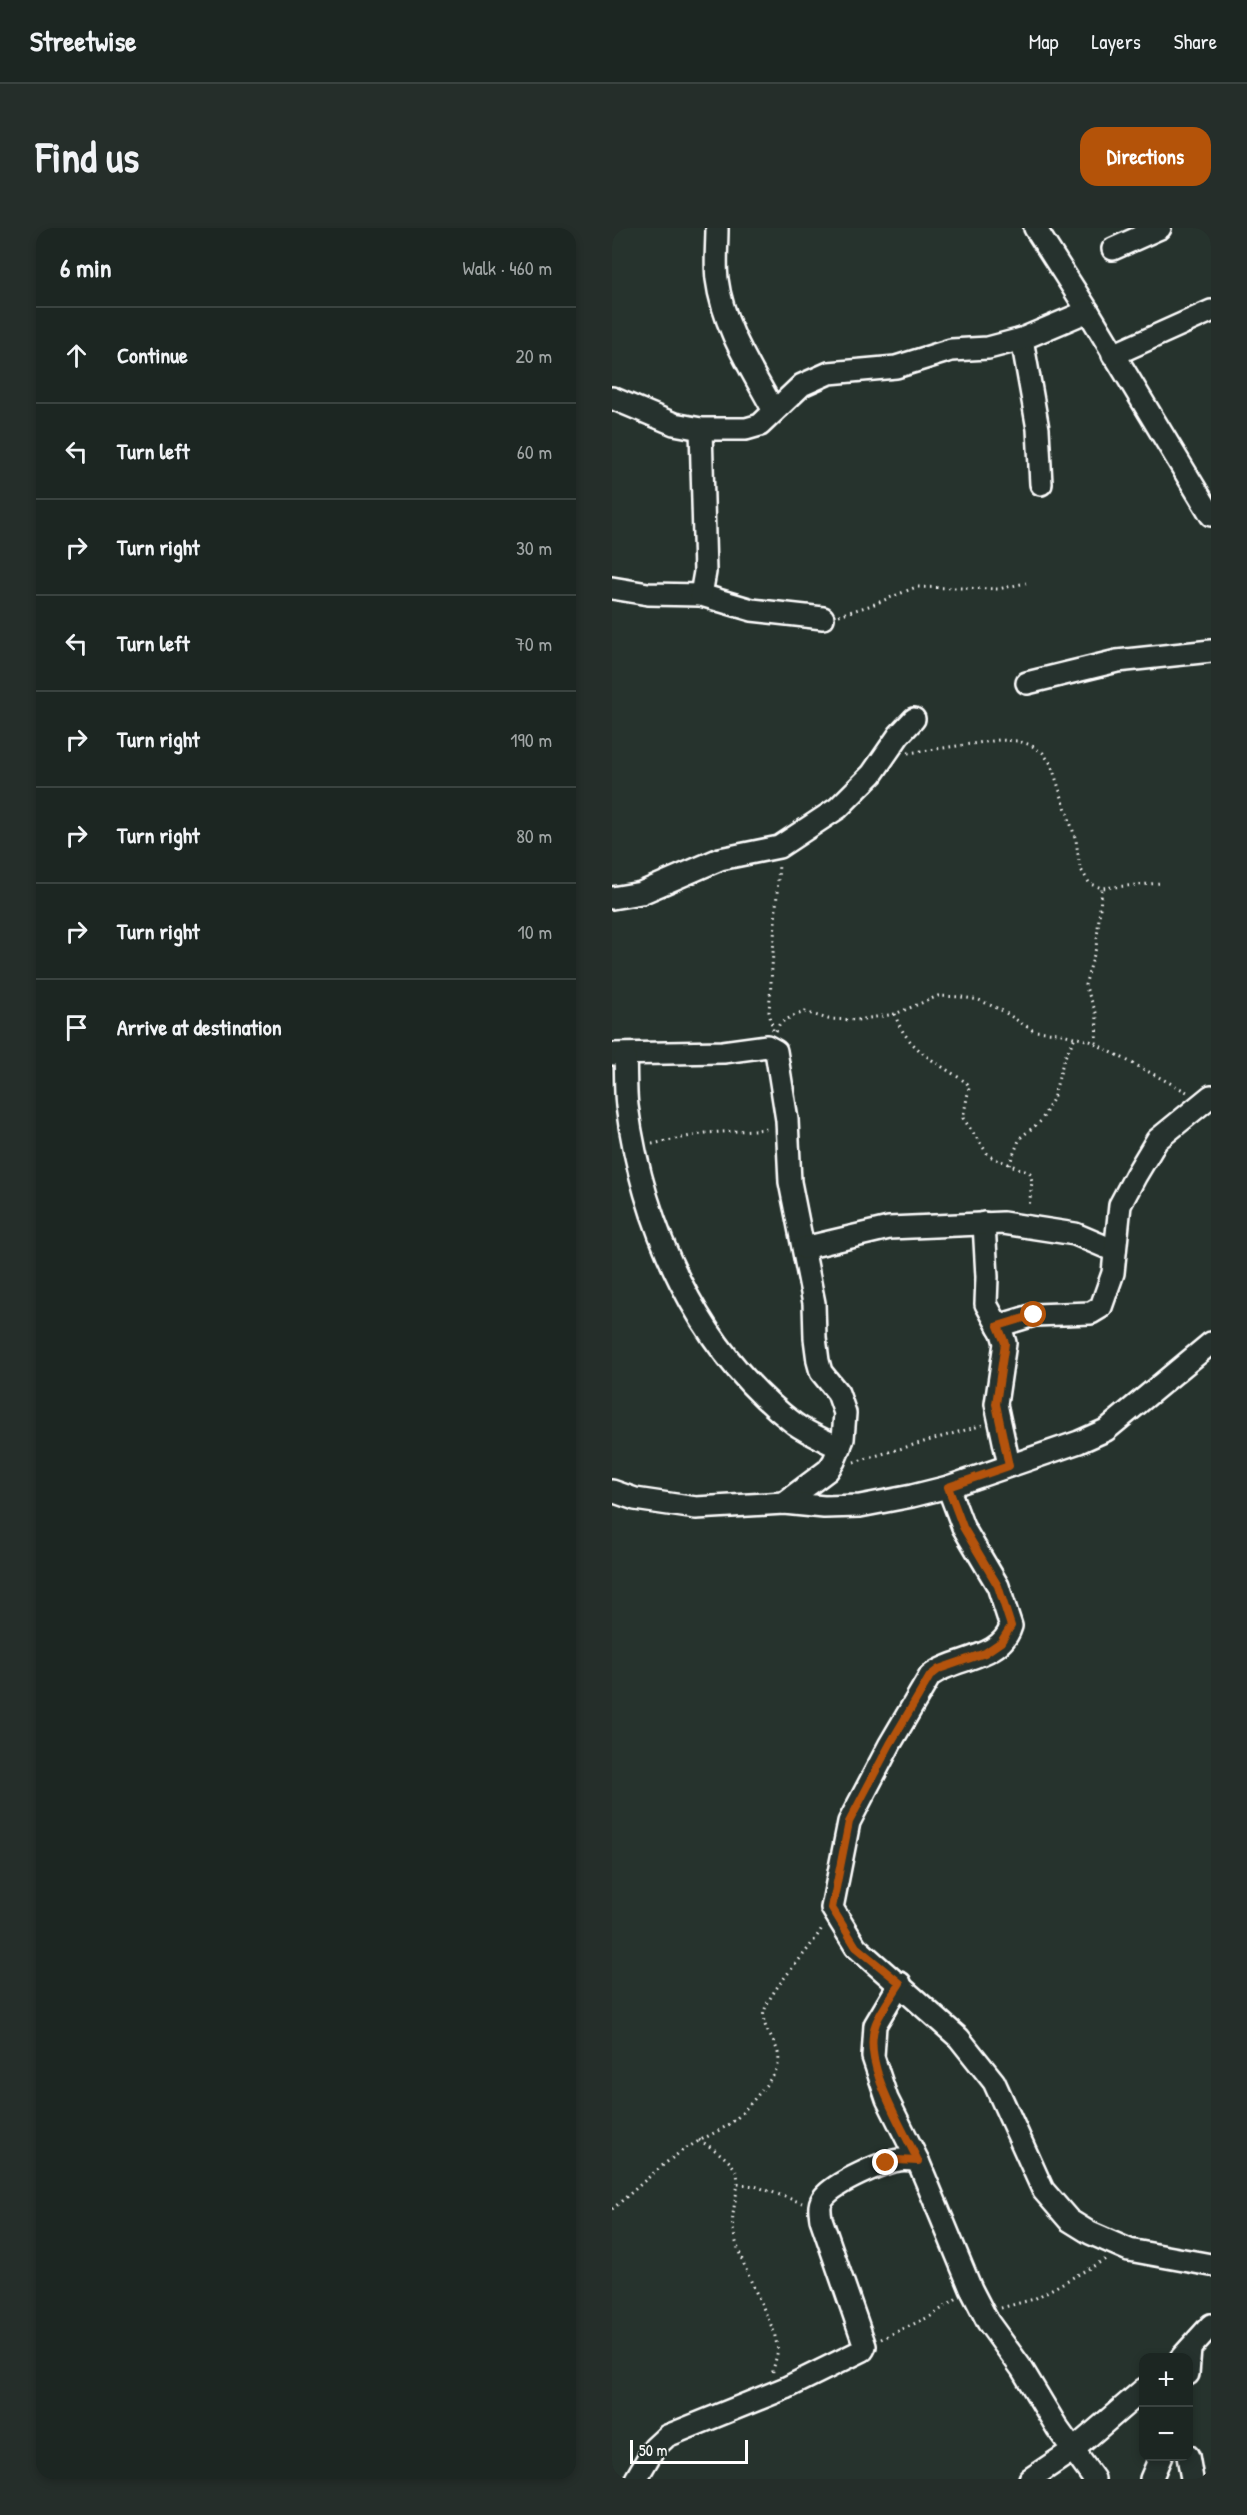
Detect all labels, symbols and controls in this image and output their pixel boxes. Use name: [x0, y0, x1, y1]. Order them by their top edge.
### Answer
text: Streetwise: [30, 22, 136, 60]
text: Map: [1029, 27, 1058, 56]
text: Layers: [1091, 27, 1141, 56]
text: Share: [1174, 27, 1217, 56]
button: Directions: [1080, 127, 1211, 186]
text: Find us: [36, 128, 139, 185]
text: 6 min: [60, 250, 112, 285]
text: Walk · 460 m: [462, 254, 552, 281]
icon: ahead: [60, 339, 93, 372]
text: Continue: [117, 340, 188, 370]
text: 20 m: [515, 342, 552, 369]
icon: left: [60, 435, 93, 468]
text: Turn left: [117, 436, 190, 466]
text: 60 m: [517, 438, 552, 465]
icon: right: [60, 531, 93, 564]
text: Turn right: [117, 532, 200, 562]
text: 30 m: [516, 534, 552, 561]
icon: left: [60, 627, 93, 660]
text: Turn left: [117, 628, 190, 658]
text: 70 m: [515, 630, 552, 657]
icon: right: [60, 723, 93, 756]
text: Turn right: [117, 724, 200, 754]
text: 190 m: [510, 726, 552, 753]
icon: right: [60, 819, 93, 852]
text: Turn right: [117, 820, 200, 850]
text: 80 m: [516, 822, 552, 849]
icon: right: [60, 915, 93, 948]
text: Turn right: [117, 916, 200, 946]
text: 10 m: [518, 918, 552, 945]
icon: arrive: [60, 1011, 93, 1044]
text: Arrive at destination: [117, 1012, 282, 1042]
route start: [1020, 1301, 1046, 1327]
route end: [872, 2149, 898, 2175]
map controls: [1139, 2353, 1193, 2461]
button: +: [1139, 2353, 1193, 2407]
button: −: [1139, 2407, 1193, 2461]
scale bar: [630, 2437, 748, 2464]
text: 50 m: [639, 2439, 668, 2461]

